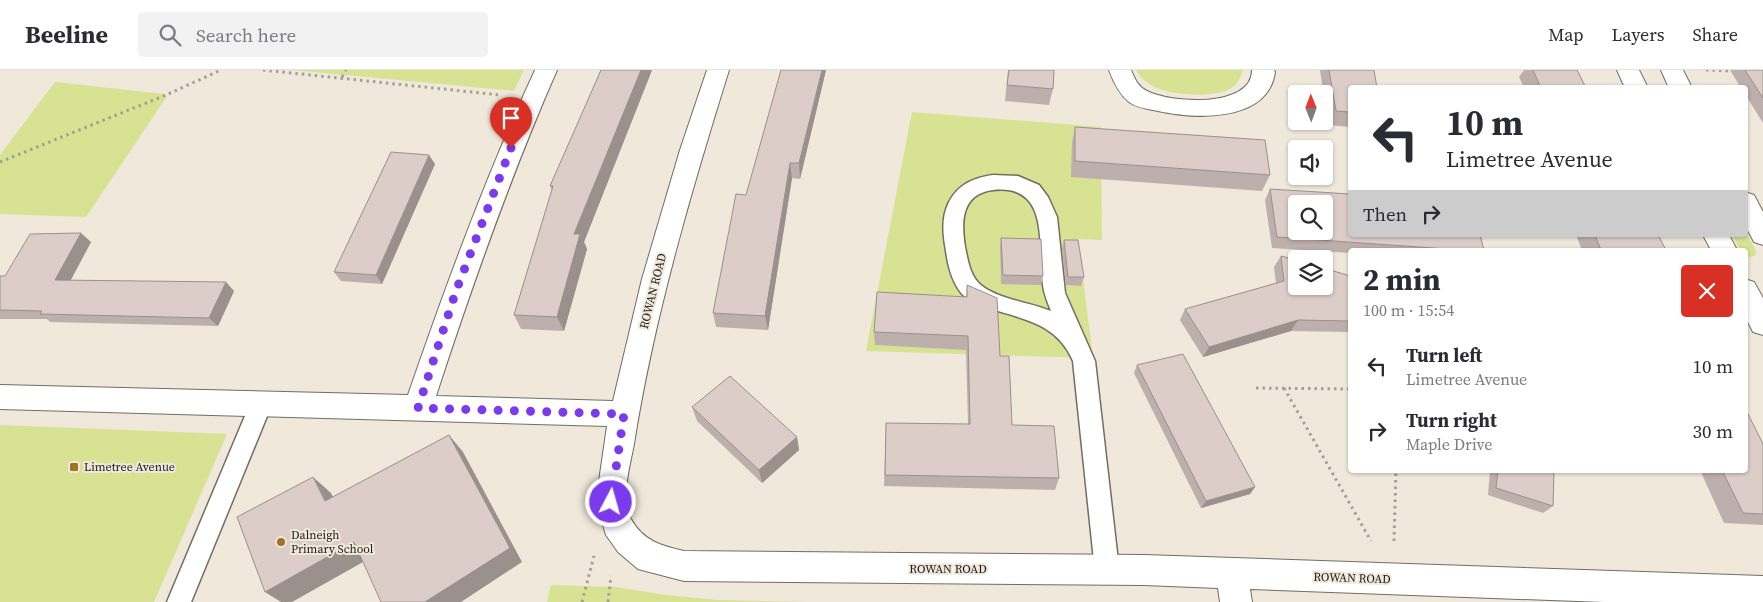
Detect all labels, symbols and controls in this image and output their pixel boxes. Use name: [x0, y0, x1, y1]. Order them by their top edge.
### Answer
search box: [138, 12, 488, 57]
text: Beeline: [25, 18, 108, 51]
icon: search: [156, 21, 184, 49]
text: Search here: [196, 22, 296, 48]
text: Map: [1548, 22, 1583, 47]
text: Layers: [1611, 22, 1664, 47]
text: Share: [1692, 22, 1738, 47]
north arrow: [1288, 85, 1332, 130]
map controls: [1288, 85, 1333, 295]
pin: [490, 97, 532, 148]
text: 10 m: [1446, 99, 1523, 147]
icon: arrive: [497, 104, 525, 132]
icon: left: [1363, 105, 1428, 170]
button: sound: [1288, 140, 1333, 185]
text: Limetree Avenue: [1446, 144, 1613, 174]
button: search: [1288, 195, 1333, 240]
icon: right: [1417, 200, 1445, 228]
text: Then: [1363, 201, 1407, 227]
button: layers: [1288, 250, 1333, 295]
street label: ROWAN ROAD: [636, 252, 670, 330]
text: 2 min: [1363, 259, 1441, 300]
button: close: [1681, 265, 1733, 317]
text: 100 m · 15:54: [1363, 299, 1454, 321]
text: Turn left: [1406, 342, 1482, 368]
icon: left: [1363, 352, 1391, 380]
text: 10 m: [1692, 353, 1733, 379]
text: Limetree Avenue: [1406, 368, 1527, 390]
text: Turn right: [1406, 407, 1497, 433]
icon: right: [1363, 417, 1391, 445]
text: 30 m: [1692, 418, 1733, 444]
text: Maple Drive: [1406, 433, 1492, 455]
place label: Limetree Avenue: [84, 459, 175, 475]
marker: Limetree Avenue: [68, 461, 80, 473]
position arrow: [584, 475, 636, 527]
place label: Dalneigh Primary School: [291, 527, 374, 557]
marker: Dalneigh Primary School: [275, 536, 287, 548]
street label: ROWAN ROAD: [909, 561, 987, 577]
street label: ROWAN ROAD: [1313, 569, 1391, 587]

